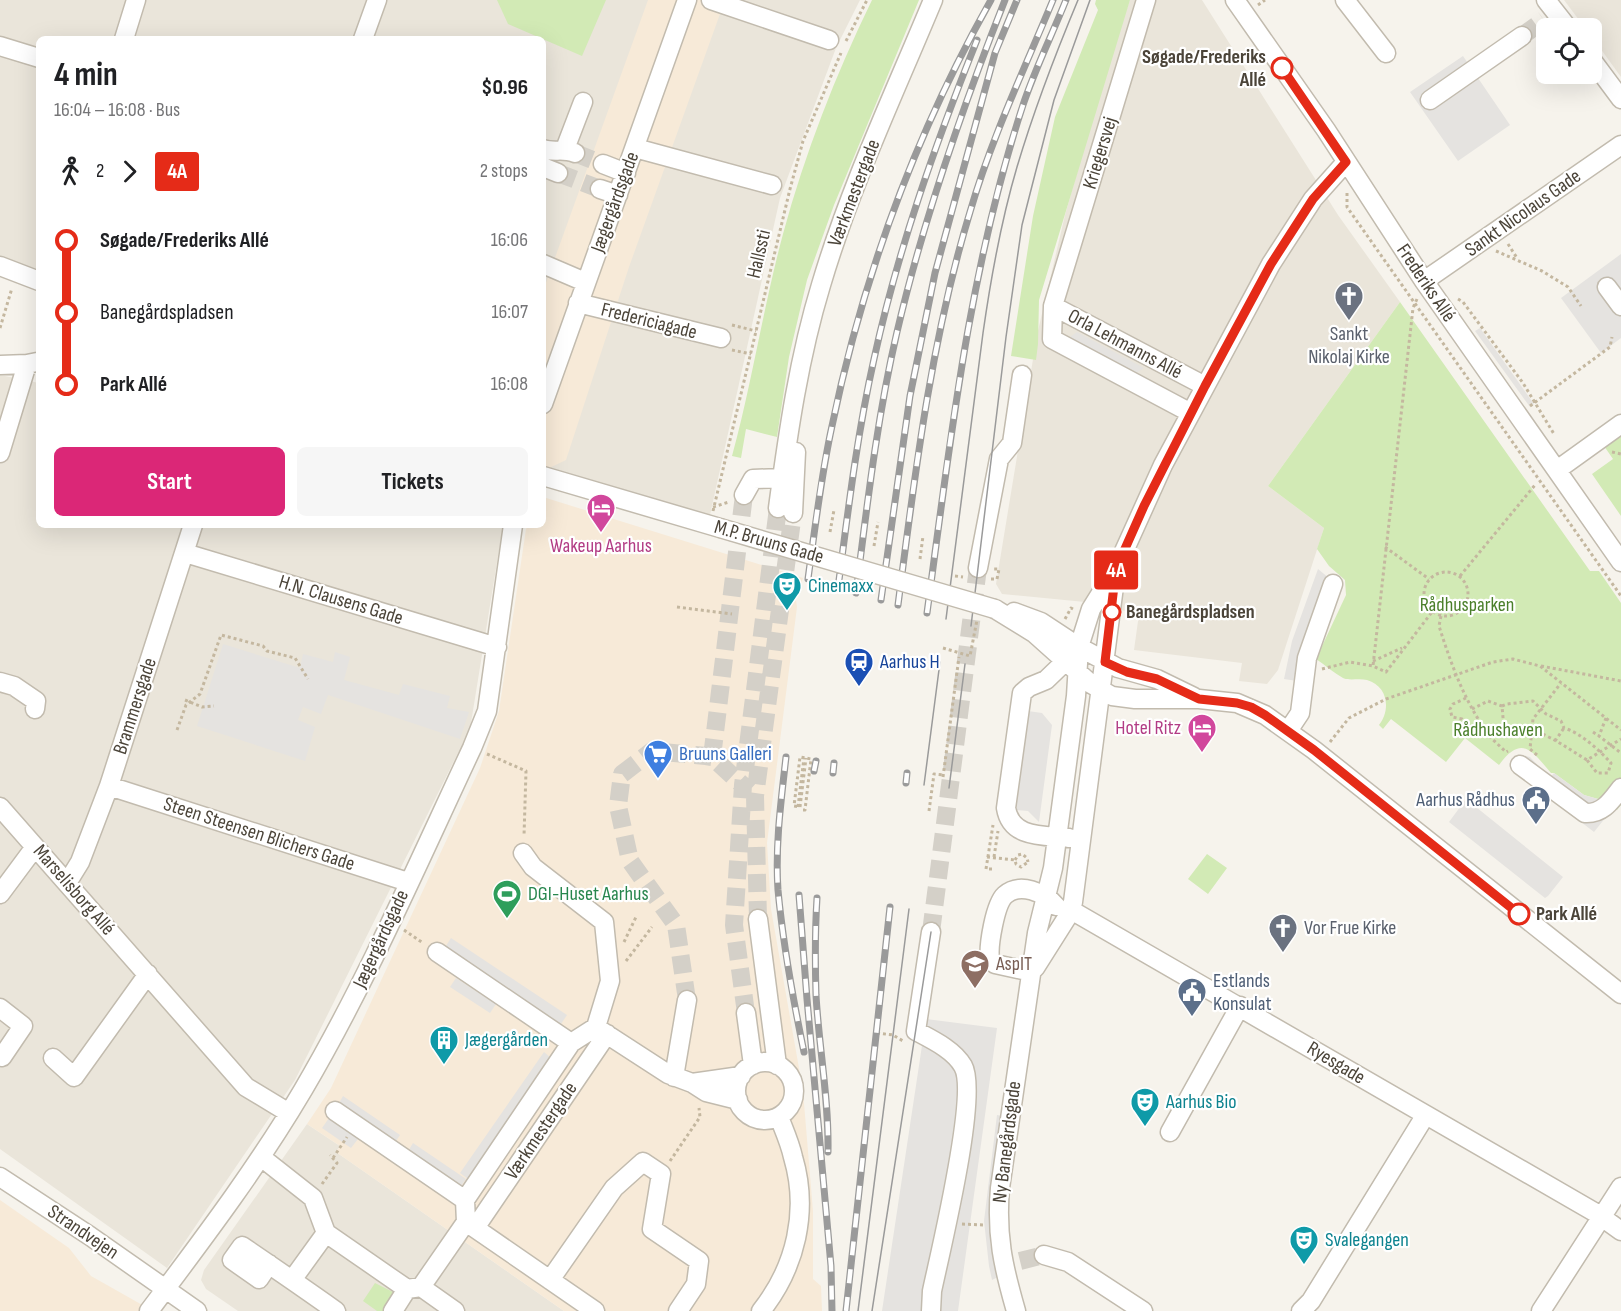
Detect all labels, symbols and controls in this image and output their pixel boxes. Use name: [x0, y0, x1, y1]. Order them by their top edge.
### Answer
map controls: [1536, 18, 1602, 84]
button: locate: [1536, 18, 1602, 84]
place label: Søgade/Frederiks Allé: [1142, 45, 1266, 92]
text: 4 min: [54, 55, 118, 95]
marker: Søgade/Frederiks Allé: [1271, 57, 1293, 79]
text: $0.96: [481, 74, 528, 101]
text: 16:04 – 16:08 · Bus: [54, 98, 180, 122]
street label: Kriegersvej: [1078, 114, 1122, 192]
street label: Værkmestergade: [823, 136, 885, 250]
street label: Jægergårdsgade: [585, 148, 644, 257]
icon: walk: [54, 155, 87, 188]
icon: forward: [113, 155, 146, 188]
text: 2: [96, 159, 104, 183]
text: 4A: [167, 159, 187, 184]
text: 2 stops: [480, 159, 528, 183]
street label: Sankt Nicolaus Gade: [1460, 164, 1586, 262]
text: Søgade/Frederiks Allé: [100, 227, 269, 254]
street label: Hallssti: [742, 227, 776, 281]
text: 16:06: [491, 228, 528, 252]
street label: Frederiks Allé: [1391, 239, 1461, 327]
church icon: Sankt Nikolaj Kirke: [1333, 280, 1365, 322]
street label: Fredericiagade: [599, 297, 699, 345]
text: Banegårdspladsen: [100, 299, 234, 326]
text: 16:07: [492, 300, 528, 324]
street label: Orla Lehmanns Allé: [1064, 304, 1186, 384]
place label: Sankt Nikolaj Kirke: [1308, 322, 1390, 369]
text: Park Allé: [100, 371, 167, 398]
text: 16:08: [491, 372, 528, 396]
button: Start: [54, 447, 285, 516]
button: Tickets: [297, 447, 528, 516]
hotel icon: Wakeup Aarhus: [585, 492, 617, 534]
street label: M.P. Bruuns Gade: [712, 515, 826, 569]
place label: Wakeup Aarhus: [550, 534, 652, 558]
line badge: 4A: [1089, 550, 1143, 590]
text: 4A: [1106, 558, 1126, 583]
street label: H.N. Clausens Gade: [276, 570, 406, 630]
theatre icon: Cinemaxx: [771, 570, 803, 612]
place label: Cinemaxx: [808, 574, 874, 598]
park label: Rådhusparken: [1420, 593, 1514, 617]
place label: Banegårdspladsen: [1126, 600, 1255, 624]
marker: Banegårdspladsen: [1103, 603, 1121, 621]
station icon: Aarhus H: [843, 646, 875, 688]
place label: Aarhus H: [879, 650, 940, 674]
street label: Brammersgade: [108, 655, 162, 757]
hotel icon: Hotel Ritz: [1186, 712, 1218, 754]
place label: Hotel Ritz: [1115, 716, 1181, 740]
park label: Rådhushaven: [1453, 718, 1543, 742]
supermarket icon: Bruuns Galleri: [642, 738, 674, 780]
place label: Bruuns Galleri: [679, 742, 772, 766]
public building icon: Aarhus Rådhus: [1520, 784, 1552, 826]
place label: Aarhus Rådhus: [1415, 788, 1515, 812]
street label: Steen Steensen Blichers Gade: [160, 792, 358, 876]
street label: Marselisborg Allé: [28, 840, 120, 940]
sports icon: DGI-Huset Aarhus: [491, 878, 523, 920]
place label: DGI-Huset Aarhus: [528, 882, 649, 906]
street label: Jægergårdsgade: [347, 886, 414, 993]
place label: Park Allé: [1536, 902, 1597, 926]
marker: Park Allé: [1508, 903, 1530, 925]
church icon: Vor Frue Kirke: [1267, 912, 1299, 954]
place label: Vor Frue Kirke: [1304, 916, 1396, 940]
school or university icon: AspIT: [959, 948, 991, 990]
place label: AspIT: [995, 952, 1032, 976]
place label: Estlands Konsulat: [1213, 969, 1272, 1016]
public building icon: Estlands Konsulat: [1176, 976, 1208, 1018]
building icon: Jægergården: [428, 1024, 460, 1066]
place label: Jægergården: [464, 1028, 548, 1052]
street label: Ryesgade: [1303, 1036, 1369, 1090]
street label: Værkmestergade: [500, 1078, 582, 1184]
street label: Ny Banegårdsgade: [988, 1080, 1026, 1204]
theatre icon: Aarhus Bio: [1129, 1086, 1161, 1128]
place label: Aarhus Bio: [1165, 1090, 1237, 1114]
street label: Strandvejen: [43, 1200, 123, 1264]
theatre icon: Svalegangen: [1288, 1224, 1320, 1266]
place label: Svalegangen: [1325, 1228, 1409, 1252]

